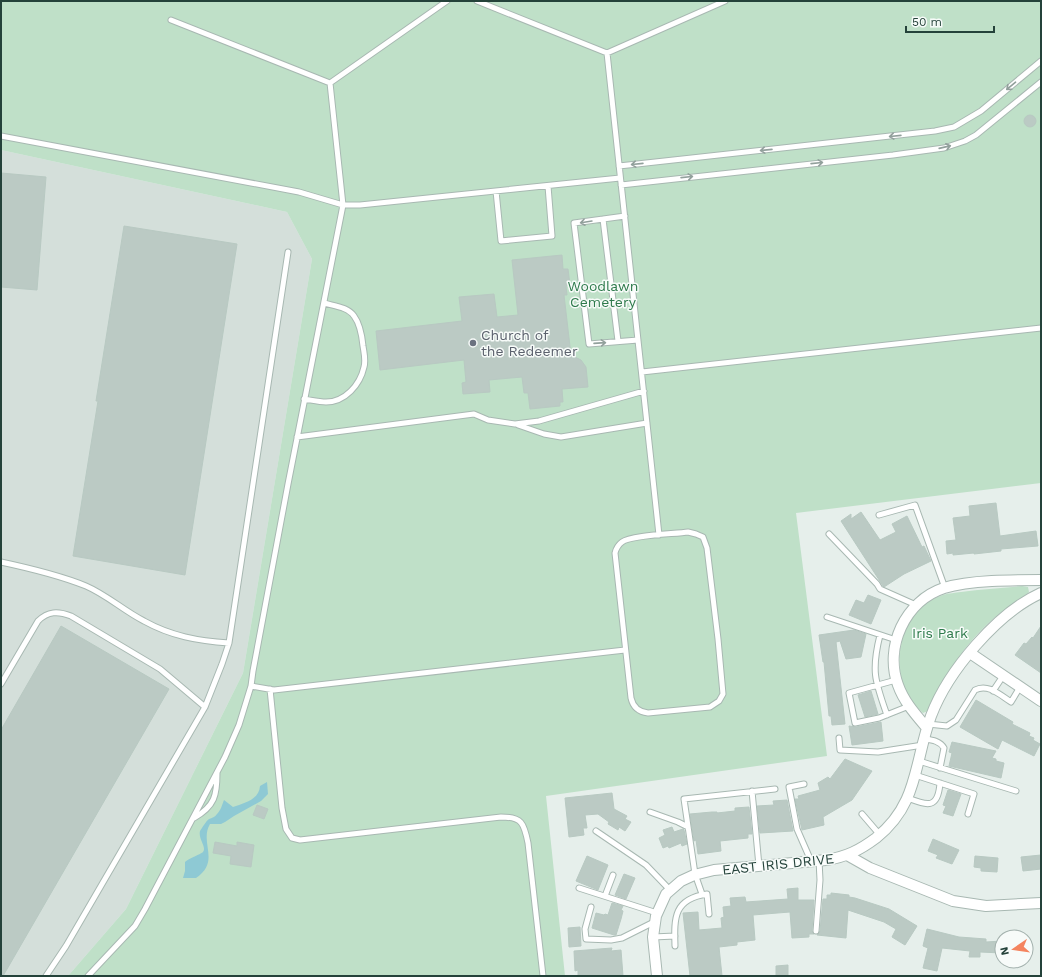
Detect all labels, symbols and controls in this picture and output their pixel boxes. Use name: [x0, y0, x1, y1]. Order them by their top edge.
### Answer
scale bar: [906, 8, 994, 34]
text: 50 m: [912, 15, 942, 29]
one-way arrow: [1005, 82, 1016, 90]
one-way arrow: [889, 132, 902, 139]
one-way arrow: [939, 142, 952, 150]
one-way arrow: [760, 147, 773, 154]
one-way arrow: [810, 159, 823, 167]
one-way arrow: [631, 160, 644, 168]
one-way arrow: [680, 174, 693, 181]
one-way arrow: [580, 218, 593, 226]
park label: Woodlawn Cemetery: [568, 278, 638, 310]
place label: Church of the Redeemer: [481, 327, 578, 359]
marker: Church of the Redeemer: [468, 338, 478, 348]
one-way arrow: [593, 339, 606, 346]
park label: Iris Park: [912, 625, 968, 641]
street label: EAST IRIS DRIVE: [721, 850, 835, 878]
north arrow: [994, 929, 1034, 969]
text: N: [997, 946, 1012, 957]

